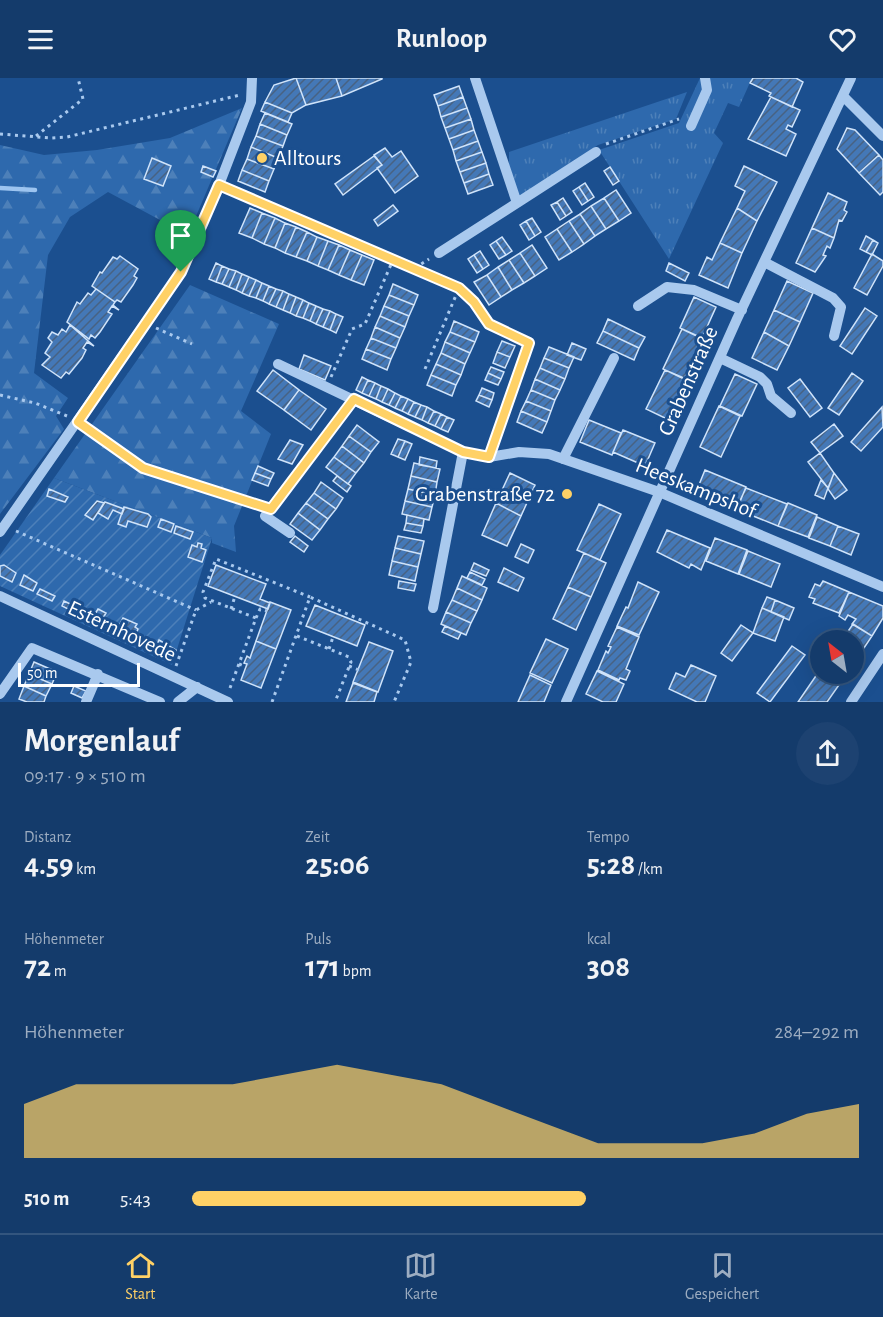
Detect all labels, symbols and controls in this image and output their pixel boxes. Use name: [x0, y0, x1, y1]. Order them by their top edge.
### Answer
icon: menu: [24, 23, 57, 56]
icon: heart: [826, 23, 859, 56]
text: Runloop: [396, 25, 487, 52]
place label: Alltours: [274, 147, 341, 169]
marker: Alltours: [255, 151, 269, 165]
pin: [155, 210, 206, 272]
icon: arrive: [164, 219, 197, 252]
street label: Grabenstraße: [654, 323, 722, 439]
street label: Heeskampshof: [633, 454, 761, 523]
place label: Grabenstraße 72: [415, 483, 555, 505]
marker: Grabenstraße 72: [560, 487, 574, 501]
street label: Esternhovede: [64, 596, 180, 666]
north arrow: [810, 630, 864, 684]
map controls: [810, 630, 864, 684]
scale bar: [18, 660, 140, 688]
text: 50 m: [27, 665, 58, 681]
button: share: [796, 722, 859, 785]
text: Morgenlauf: [24, 725, 179, 758]
text: 09:17 · 9 × 510 m: [24, 766, 146, 786]
text: Distanz: [24, 829, 71, 845]
text: Zeit: [305, 829, 330, 845]
text: Tempo: [587, 829, 630, 845]
text: 4.59: [24, 850, 73, 880]
text: 25:06: [305, 850, 369, 880]
text: 5:28: [587, 850, 635, 880]
text: km: [73, 861, 96, 877]
text: /km: [635, 861, 663, 877]
text: Höhenmeter: [24, 931, 104, 947]
text: Puls: [305, 931, 331, 947]
text: kcal: [587, 931, 611, 947]
text: 72: [24, 952, 51, 982]
text: 171: [305, 952, 340, 982]
text: 308: [587, 952, 630, 982]
text: m: [51, 963, 67, 979]
text: bpm: [340, 963, 372, 979]
text: Höhenmeter: [24, 1022, 124, 1042]
text: 284–292 m: [774, 1022, 859, 1042]
text: 510 m: [24, 1189, 69, 1209]
text: 5:43: [120, 1189, 151, 1209]
tab: Start: [124, 1249, 157, 1304]
tab: Karte: [404, 1249, 438, 1304]
tab: Gespeichert: [685, 1249, 759, 1304]

